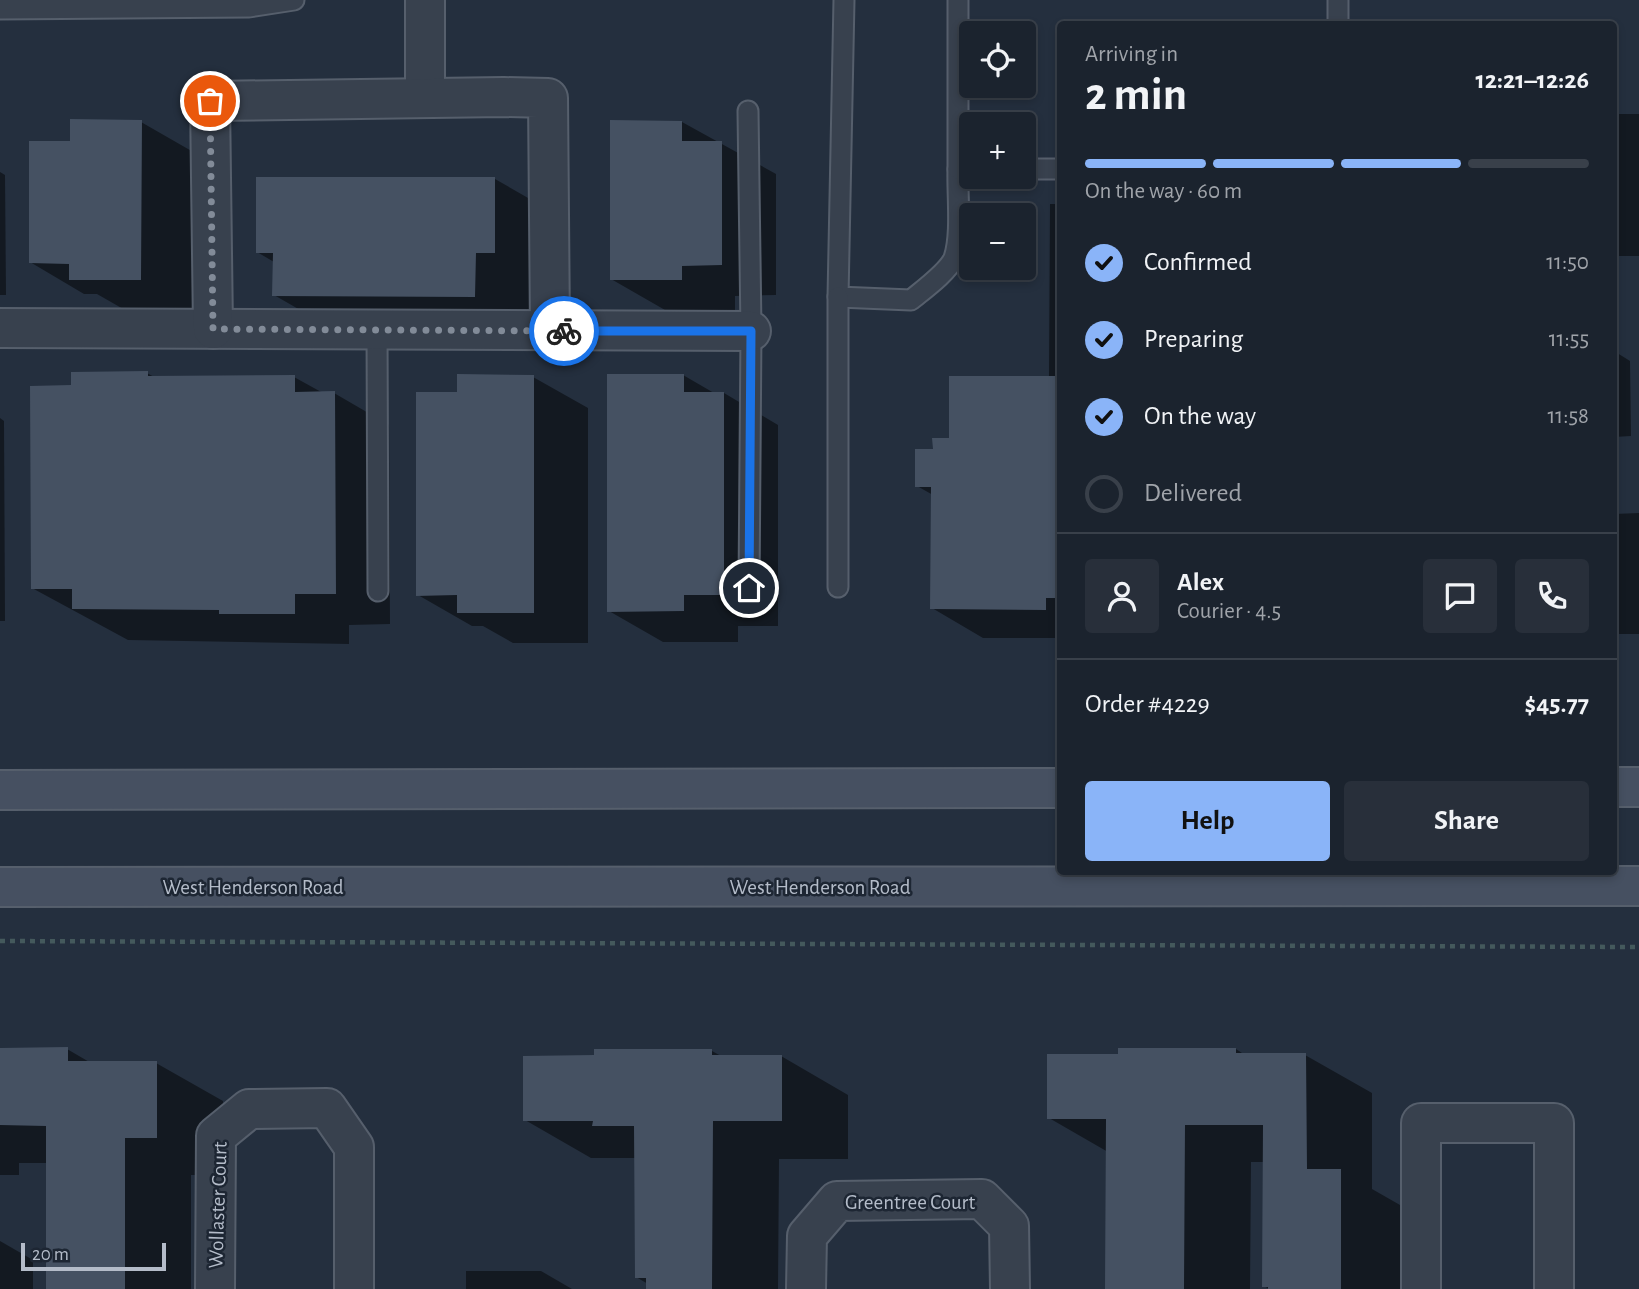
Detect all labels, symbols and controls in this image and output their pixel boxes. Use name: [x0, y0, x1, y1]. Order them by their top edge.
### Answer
map controls: [959, 21, 1036, 280]
button: locate: [959, 21, 1036, 98]
text: Arriving in: [1085, 43, 1178, 66]
text: 12:21–12:26: [1475, 67, 1589, 93]
pin: [180, 71, 240, 131]
text: 2 min: [1085, 72, 1187, 118]
icon: bag: [191, 82, 229, 120]
button: +: [959, 112, 1036, 189]
text: On the way · 60 m: [1085, 180, 1242, 203]
button: −: [959, 203, 1036, 280]
icon: check: [1085, 244, 1123, 282]
text: Confirmed: [1144, 249, 1252, 275]
text: 11:50: [1546, 251, 1589, 274]
courier: [529, 296, 599, 366]
icon: bike: [545, 312, 583, 350]
icon: check: [1085, 321, 1123, 359]
text: Preparing: [1144, 326, 1243, 352]
text: 11:55: [1549, 328, 1589, 351]
icon: check: [1085, 398, 1123, 436]
text: On the way: [1144, 403, 1256, 429]
text: 11:58: [1547, 405, 1589, 428]
text: Delivered: [1144, 480, 1242, 506]
pin: [719, 558, 779, 618]
button: person: [1085, 559, 1159, 633]
button: chat: [1423, 559, 1497, 633]
button: phone: [1515, 559, 1589, 633]
icon: home: [730, 569, 768, 607]
text: Alex: [1177, 569, 1224, 595]
text: Courier · 4.5: [1177, 600, 1281, 623]
text: Order #4229: [1085, 691, 1210, 717]
text: $45.77: [1525, 691, 1589, 717]
button: Help: [1085, 781, 1330, 861]
button: Share: [1344, 781, 1589, 861]
street label: West Henderson Road: [162, 877, 344, 898]
street label: West Henderson Road: [729, 877, 911, 898]
street label: Wollaster Court: [205, 1141, 231, 1269]
street label: Greentree Court: [845, 1192, 975, 1213]
scale bar: [21, 1240, 166, 1272]
text: 20 m: [32, 1245, 69, 1264]

